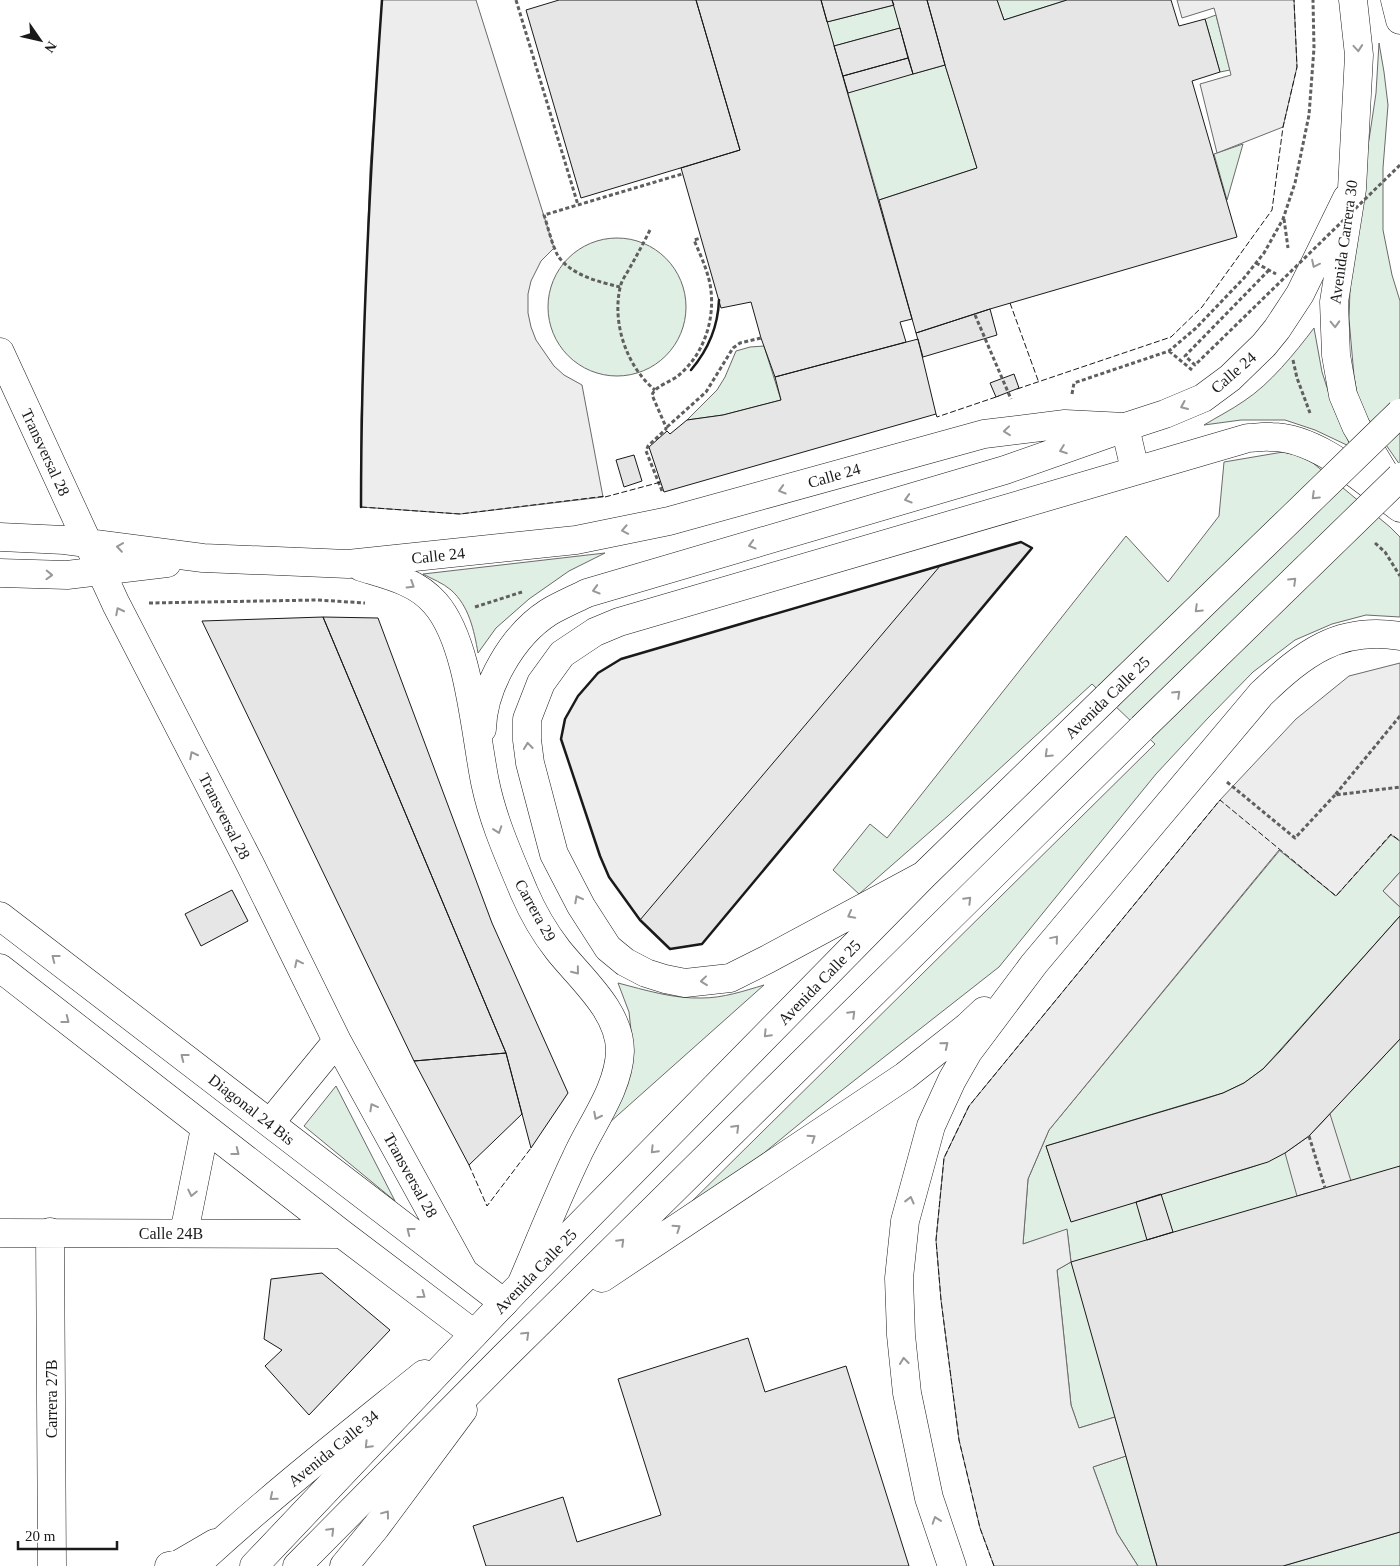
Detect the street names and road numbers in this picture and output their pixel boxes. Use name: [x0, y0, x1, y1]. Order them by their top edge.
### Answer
street label: Avenida Carrera 30: [1326, 179, 1361, 305]
street label: Calle 24: [1207, 348, 1259, 396]
street label: Transversal 28: [18, 406, 73, 498]
street label: Calle 24: [806, 460, 862, 491]
street label: Calle 24: [410, 544, 466, 567]
street label: Avenida Calle 25: [1062, 653, 1153, 742]
street label: Transversal 28: [196, 770, 253, 862]
street label: Carrera 29: [512, 876, 559, 944]
street label: Avenida Calle 25: [775, 937, 864, 1028]
street label: Diagonal 24 Bis: [205, 1071, 298, 1149]
street label: Transversal 28: [380, 1130, 441, 1221]
street label: Calle 24B: [139, 1225, 203, 1242]
street label: Avenida Calle 25: [491, 1226, 580, 1317]
street label: Carrera 27B: [43, 1360, 60, 1438]
street label: Avenida Calle 34: [285, 1407, 382, 1490]

